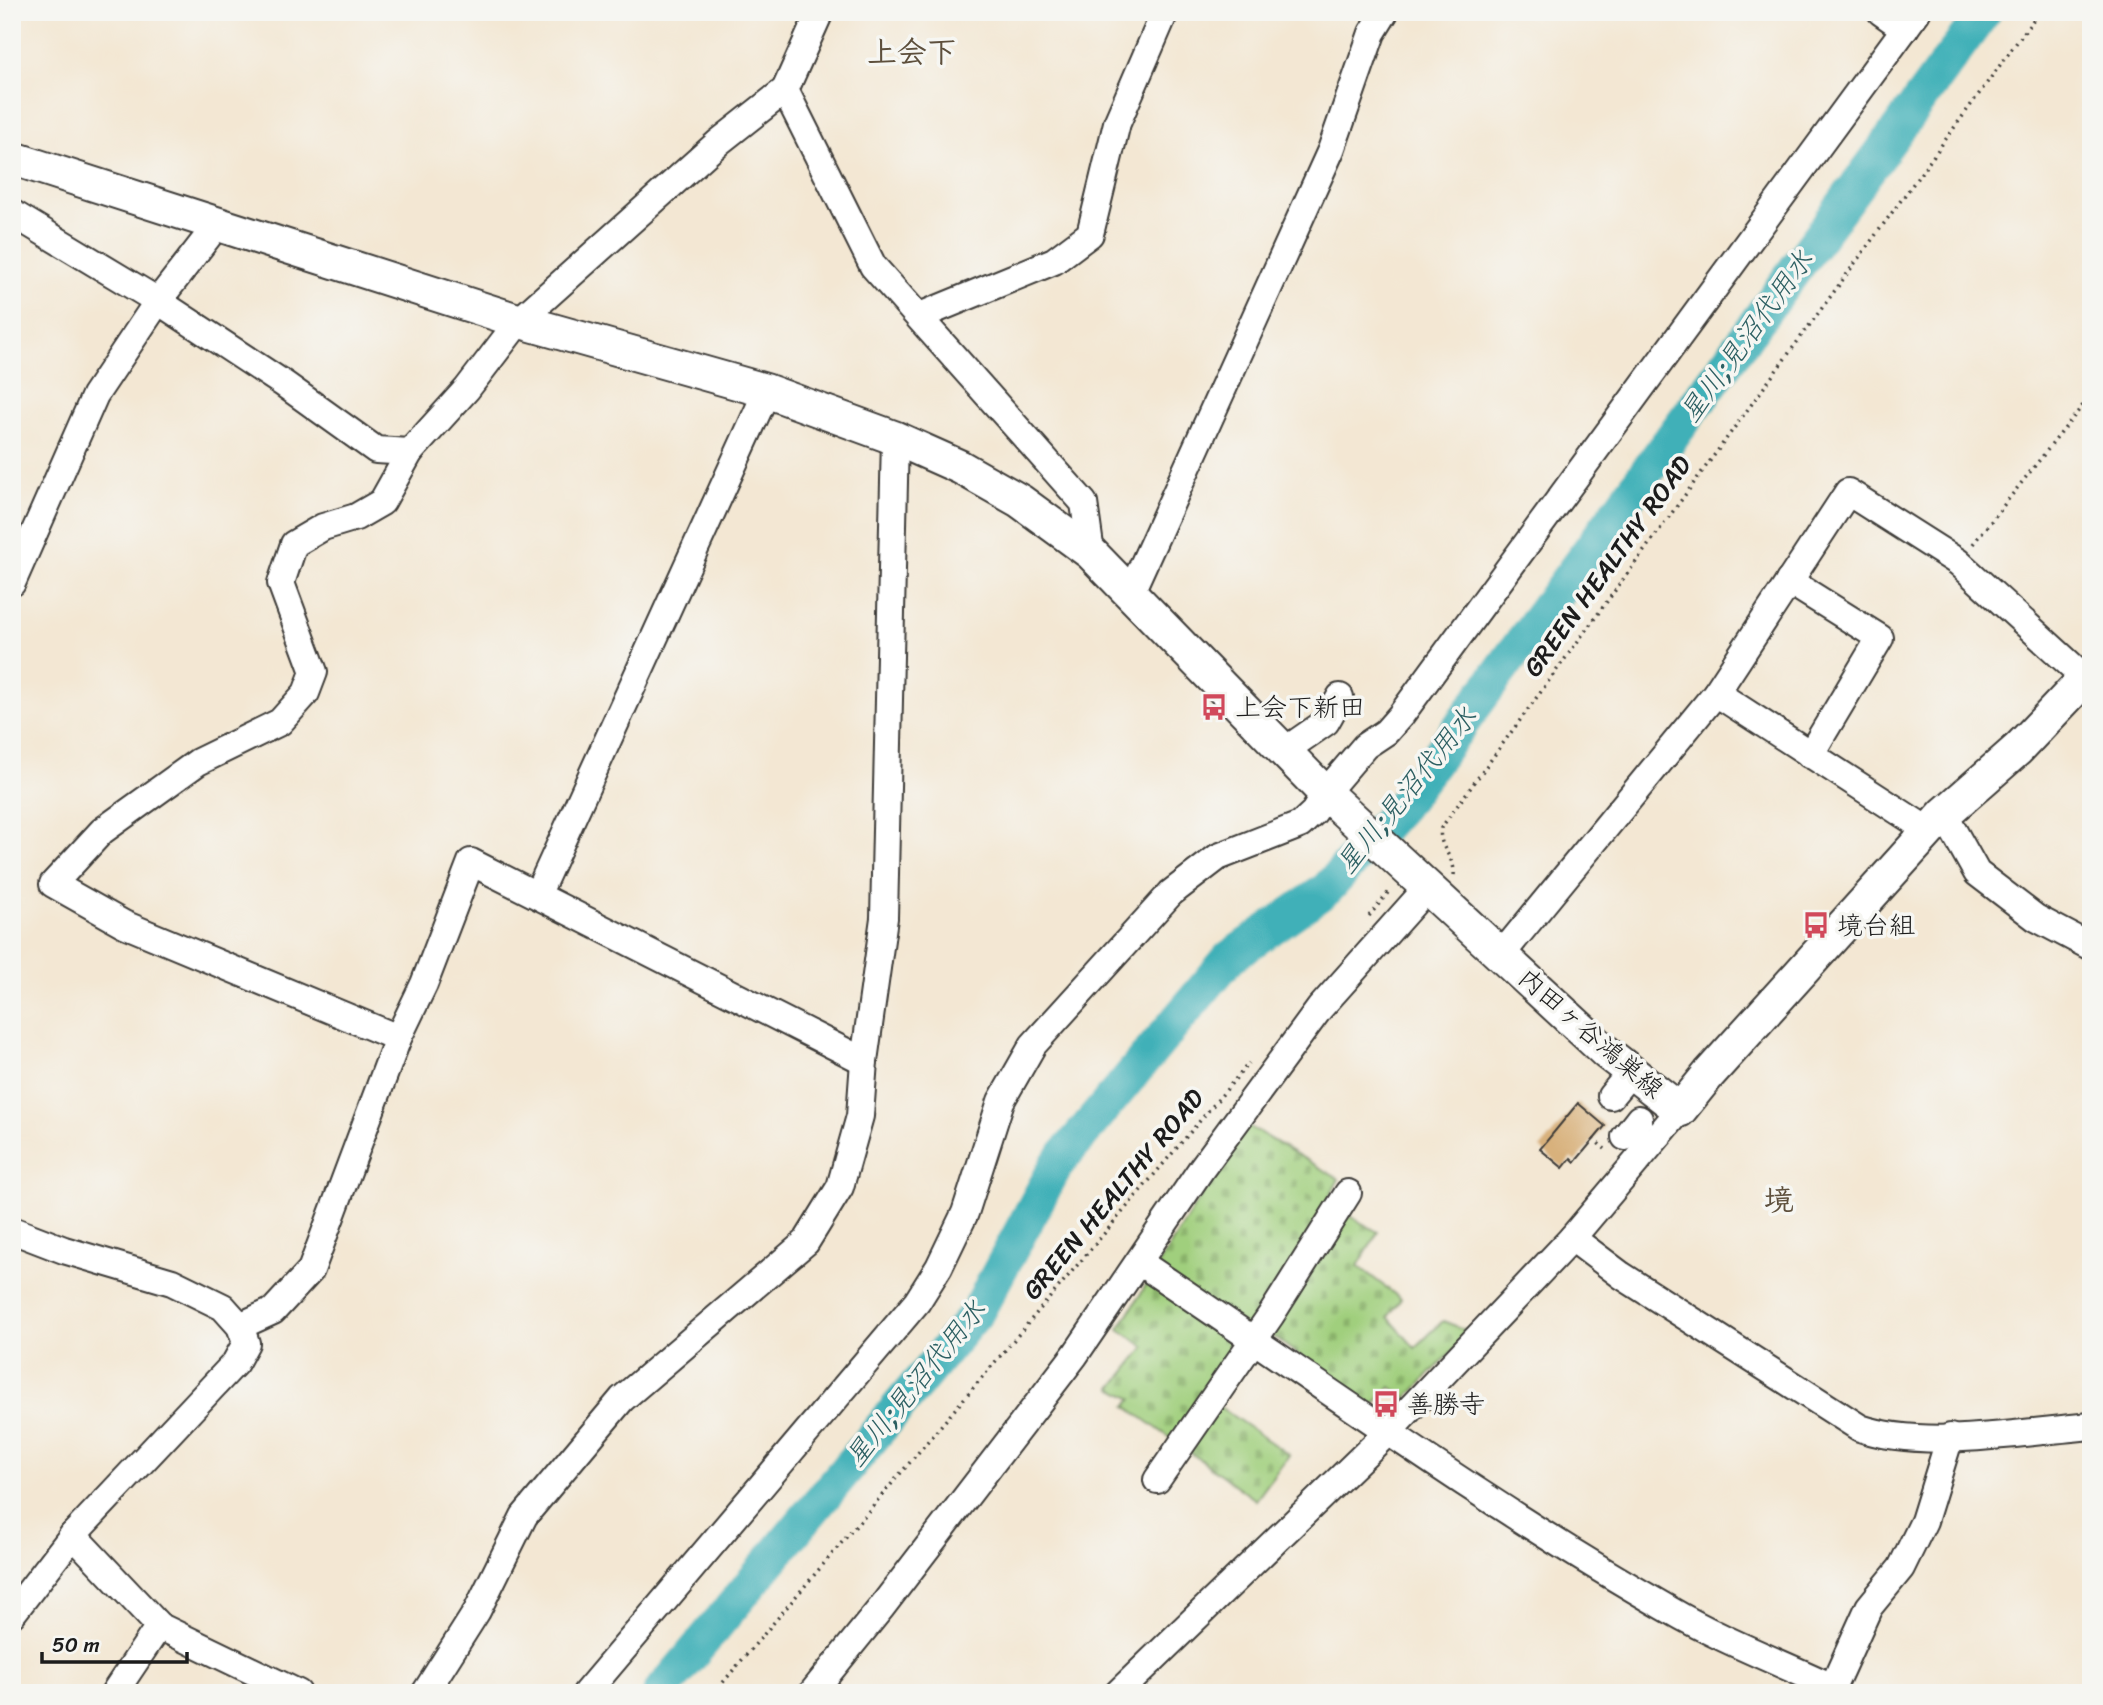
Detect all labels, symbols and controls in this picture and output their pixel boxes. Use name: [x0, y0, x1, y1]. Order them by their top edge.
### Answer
district label: 上会下: [867, 25, 957, 79]
water label: 星川;見沼代用水: [1666, 239, 1826, 433]
street label: GREEN HEALTHY ROAD: [1510, 445, 1704, 687]
place label: 上会下新田: [1235, 684, 1365, 730]
bus stop icon: 上会下新田: [1199, 692, 1229, 722]
water label: 星川;見沼代用水: [1323, 695, 1490, 885]
place label: 境台組: [1837, 902, 1915, 948]
bus stop icon: 境台組: [1801, 910, 1831, 940]
street label: 内田ヶ谷鴻巣線: [1507, 956, 1675, 1110]
street label: GREEN HEALTHY ROAD: [1010, 1077, 1216, 1310]
district label: 境: [1764, 1173, 1794, 1227]
water label: 星川;見沼代用水: [832, 1288, 999, 1478]
place label: 善勝寺: [1407, 1381, 1485, 1427]
bus stop icon: 善勝寺: [1371, 1389, 1401, 1419]
scale bar: [42, 1621, 187, 1665]
text: 50 m: [52, 1626, 100, 1664]

